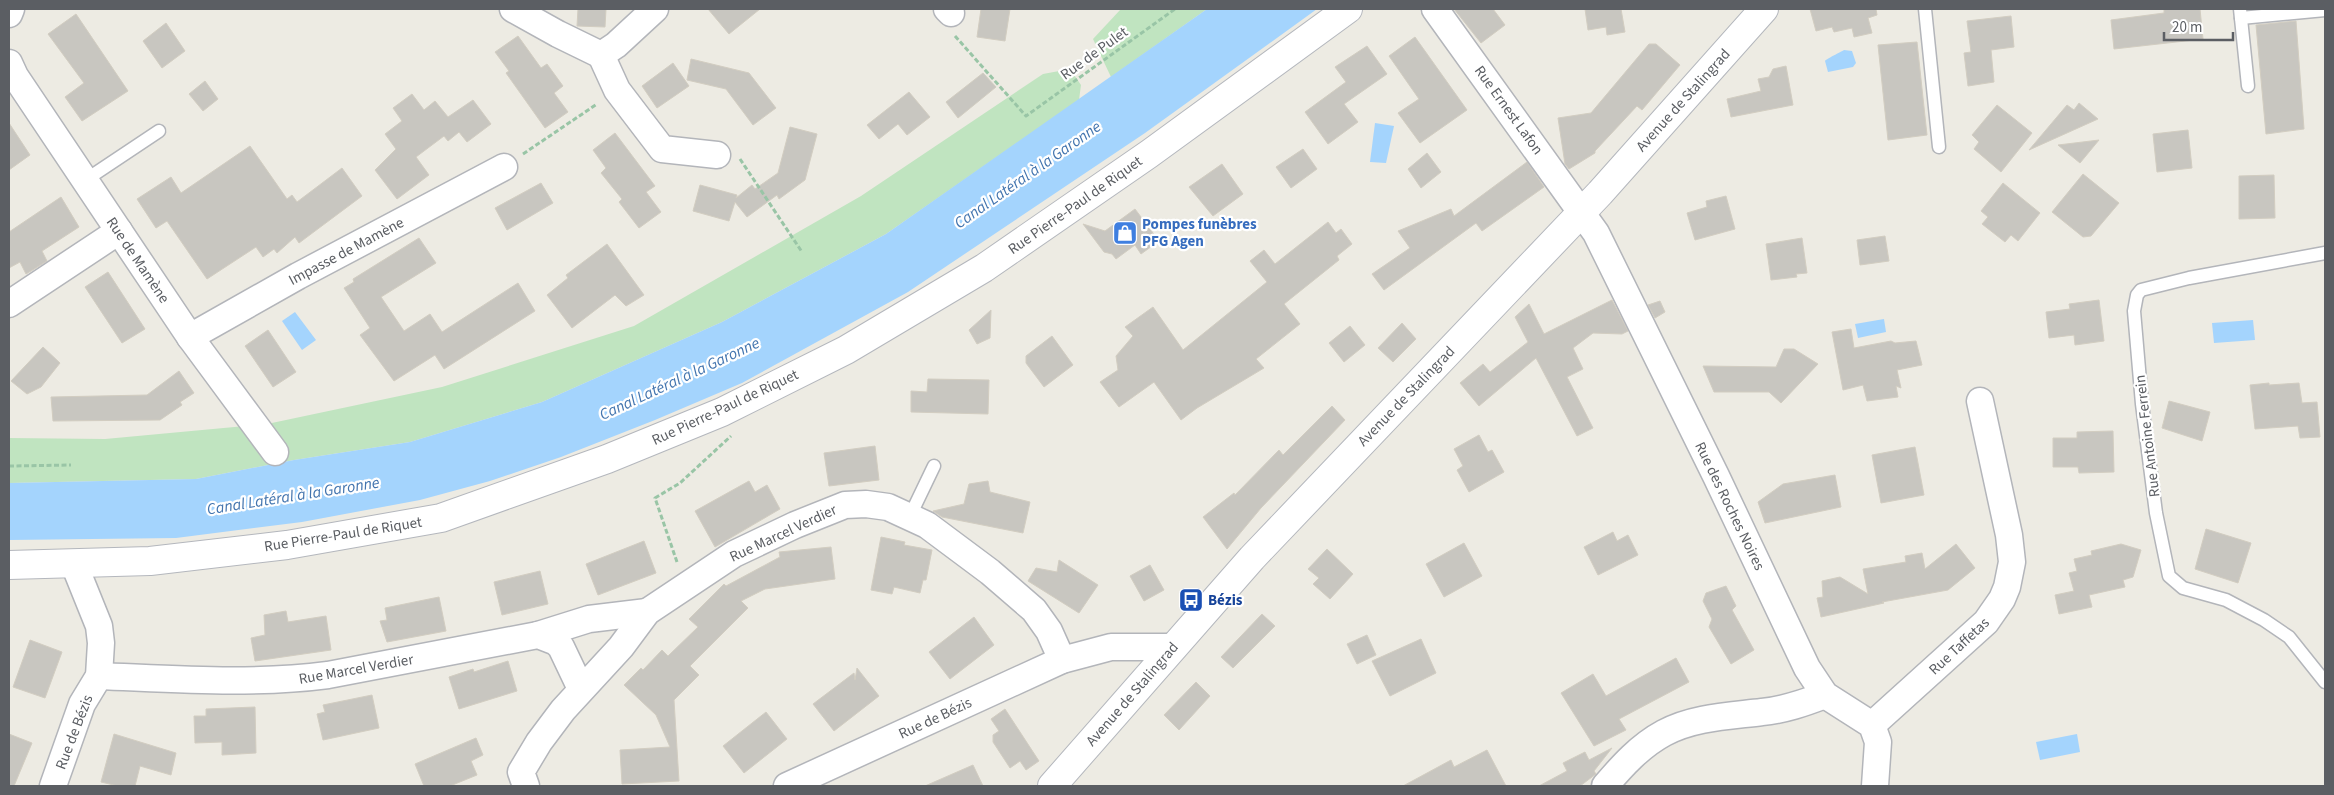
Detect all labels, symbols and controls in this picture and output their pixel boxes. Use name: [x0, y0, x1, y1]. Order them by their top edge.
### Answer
scale bar: [2164, 10, 2233, 42]
text: 20 m: [2172, 17, 2202, 38]
street label: Rue de Pulet: [1056, 22, 1132, 85]
street label: Avenue de Stalingrad: [1631, 44, 1735, 156]
street label: Rue Ernest Lafon: [1469, 61, 1548, 159]
water label: Canal Latéral à la Garonne: [950, 116, 1106, 234]
street label: Rue Pierre-Paul de Riquet: [1004, 151, 1147, 260]
street label: Impasse de Mamène: [285, 212, 408, 291]
street label: Rue de Mamène: [101, 213, 174, 308]
place label: Pompes funèbres PFG Agen: [1142, 214, 1257, 252]
shop icon: Pompes funèbres PFG Agen: [1112, 220, 1138, 246]
water label: Canal Latéral à la Garonne: [596, 332, 763, 426]
street label: Avenue de Stalingrad: [1353, 342, 1460, 451]
street label: Rue Pierre-Paul de Riquet: [648, 364, 802, 451]
street label: Rue Antoine Ferrein: [2130, 374, 2165, 498]
street label: Rue des Roches Noires: [1689, 438, 1770, 574]
water label: Canal Latéral à la Garonne: [205, 471, 381, 521]
street label: Rue Marcel Verdier: [726, 499, 841, 568]
street label: Rue Pierre-Paul de Riquet: [263, 512, 423, 557]
bus stop icon: Bézis: [1178, 587, 1204, 613]
place label: Bézis: [1208, 590, 1243, 611]
street label: Rue Taffetas: [1924, 613, 1994, 680]
street label: Avenue de Stalingrad: [1081, 638, 1184, 751]
street label: Rue Marcel Verdier: [297, 649, 416, 690]
street label: Rue de Bézis: [51, 692, 98, 773]
street label: Rue de Bézis: [895, 692, 975, 745]

